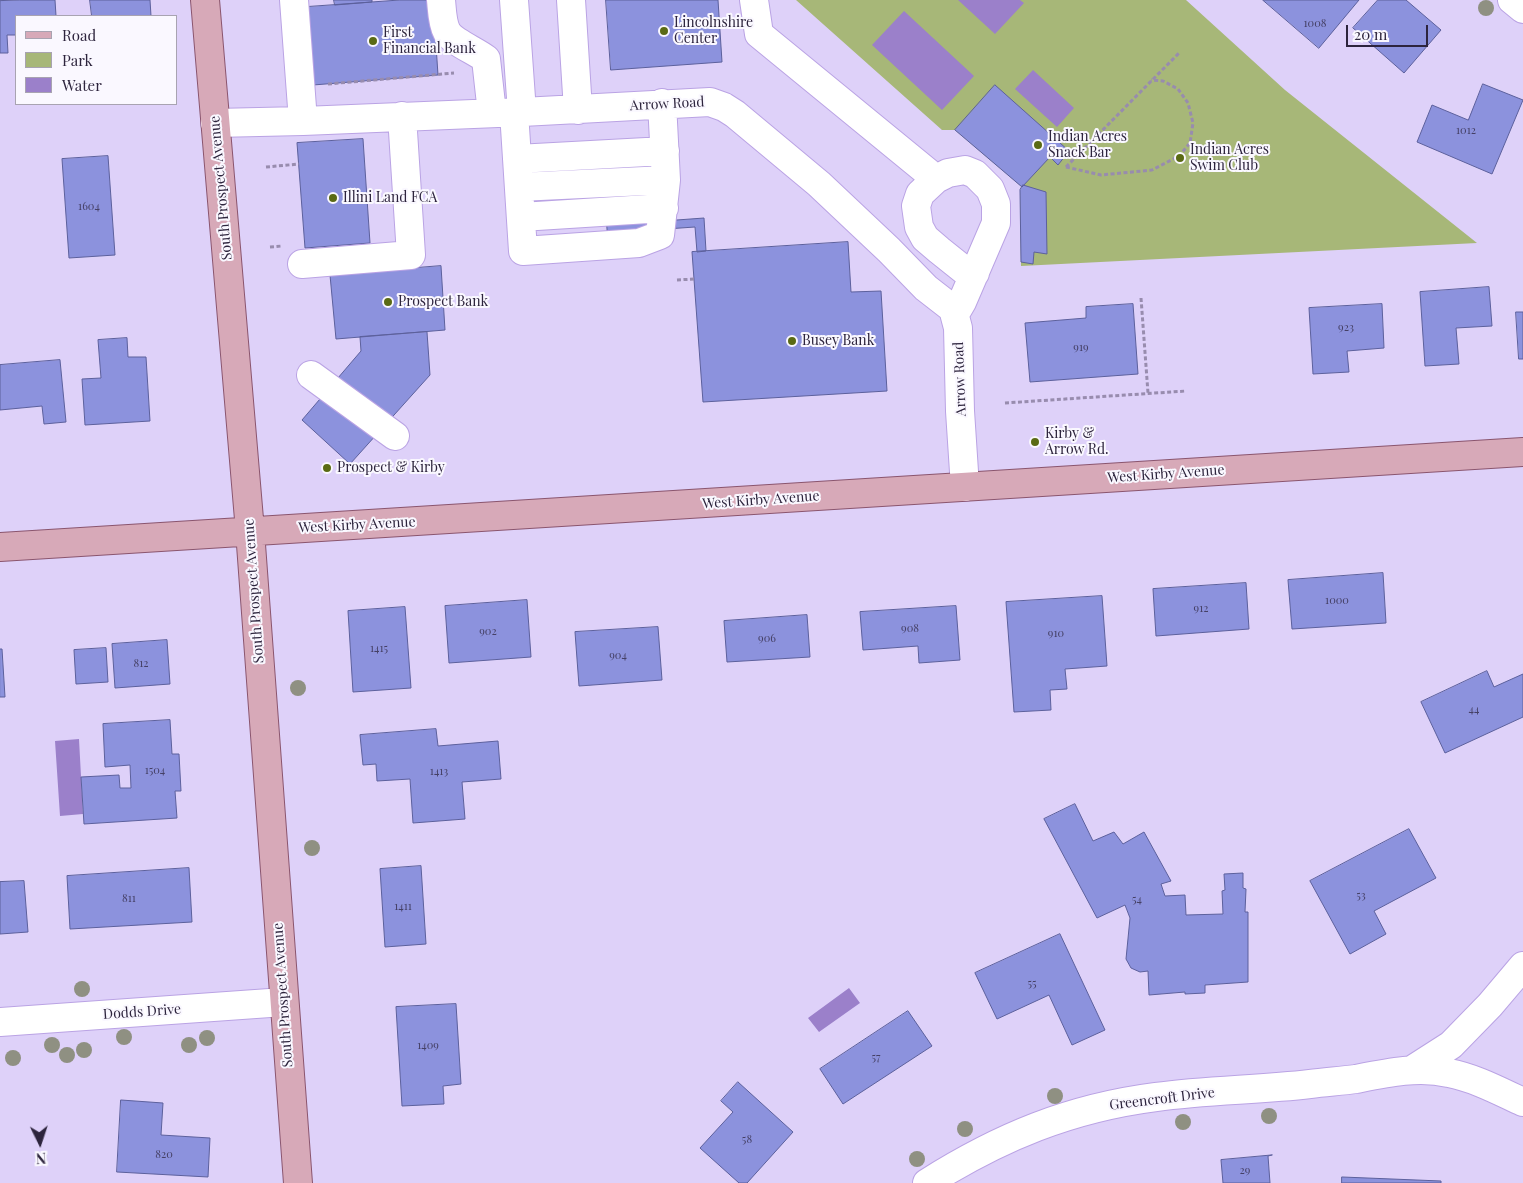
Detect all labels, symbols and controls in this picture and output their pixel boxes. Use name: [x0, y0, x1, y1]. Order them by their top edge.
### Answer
legend: [15, 15, 178, 105]
place label: Lincolnshire Center: [674, 15, 753, 48]
scale bar: [1348, 15, 1430, 47]
house number: 1008: [1304, 17, 1326, 31]
text: 20 m: [1354, 24, 1387, 44]
text: Road: [62, 25, 96, 45]
place label: First Financial Bank: [383, 25, 476, 58]
marker: Lincolnshire Center: [658, 25, 670, 37]
marker: First Financial Bank: [367, 35, 379, 47]
text: Park: [62, 50, 93, 70]
text: Water: [62, 75, 102, 95]
street label: Arrow Road: [629, 94, 705, 114]
street label: South Prospect Avenue: [206, 115, 236, 261]
house number: 1012: [1456, 124, 1476, 138]
place label: Indian Acres Snack Bar: [1048, 129, 1127, 162]
marker: Indian Acres Snack Bar: [1032, 139, 1044, 151]
place label: Indian Acres Swim Club: [1190, 142, 1269, 174]
marker: Indian Acres Swim Club: [1174, 152, 1186, 164]
place label: Illini Land FCA: [343, 190, 437, 206]
marker: Illini Land FCA: [327, 192, 339, 204]
house number: 1604: [78, 200, 100, 214]
place label: Prospect Bank: [398, 294, 488, 310]
marker: Prospect Bank: [382, 296, 394, 308]
house number: 923: [1338, 321, 1354, 335]
place label: Busey Bank: [802, 333, 874, 349]
marker: Busey Bank: [786, 335, 798, 347]
street label: Arrow Road: [950, 341, 970, 417]
house number: 919: [1073, 341, 1089, 355]
place label: Kirby & Arrow Rd.: [1045, 426, 1109, 458]
marker: Kirby & Arrow Rd.: [1029, 436, 1041, 448]
place label: Prospect & Kirby: [337, 460, 445, 476]
marker: Prospect & Kirby: [321, 462, 333, 474]
street label: West Kirby Avenue: [1107, 462, 1225, 486]
street label: West Kirby Avenue: [702, 488, 820, 512]
street label: West Kirby Avenue: [298, 514, 416, 536]
street label: South Prospect Avenue: [241, 518, 267, 664]
house number: 1000: [1325, 594, 1349, 608]
house number: 912: [1194, 602, 1208, 616]
house number: 908: [901, 622, 919, 636]
house number: 902: [479, 625, 497, 639]
house number: 910: [1048, 627, 1064, 641]
house number: 906: [758, 632, 776, 646]
house number: 1415: [370, 642, 388, 656]
house number: 904: [609, 649, 627, 663]
house number: 812: [133, 657, 149, 671]
house number: 44: [1469, 703, 1479, 717]
house number: 1504: [145, 764, 165, 778]
house number: 1413: [430, 765, 448, 779]
house number: 53: [1356, 889, 1366, 903]
house number: 811: [122, 892, 136, 906]
house number: 54: [1132, 893, 1142, 907]
house number: 1411: [394, 900, 412, 914]
street label: South Prospect Avenue: [270, 922, 296, 1068]
house number: 55: [1027, 977, 1037, 991]
street label: Dodds Drive: [102, 1001, 182, 1023]
house number: 1409: [417, 1039, 439, 1053]
house number: 57: [871, 1051, 881, 1065]
street label: Greencroft Drive: [1108, 1084, 1216, 1114]
north arrow: [15, 1118, 65, 1168]
house number: 58: [742, 1133, 752, 1147]
house number: 820: [155, 1148, 173, 1162]
text: N: [35, 1149, 47, 1168]
house number: 29: [1240, 1164, 1250, 1178]

